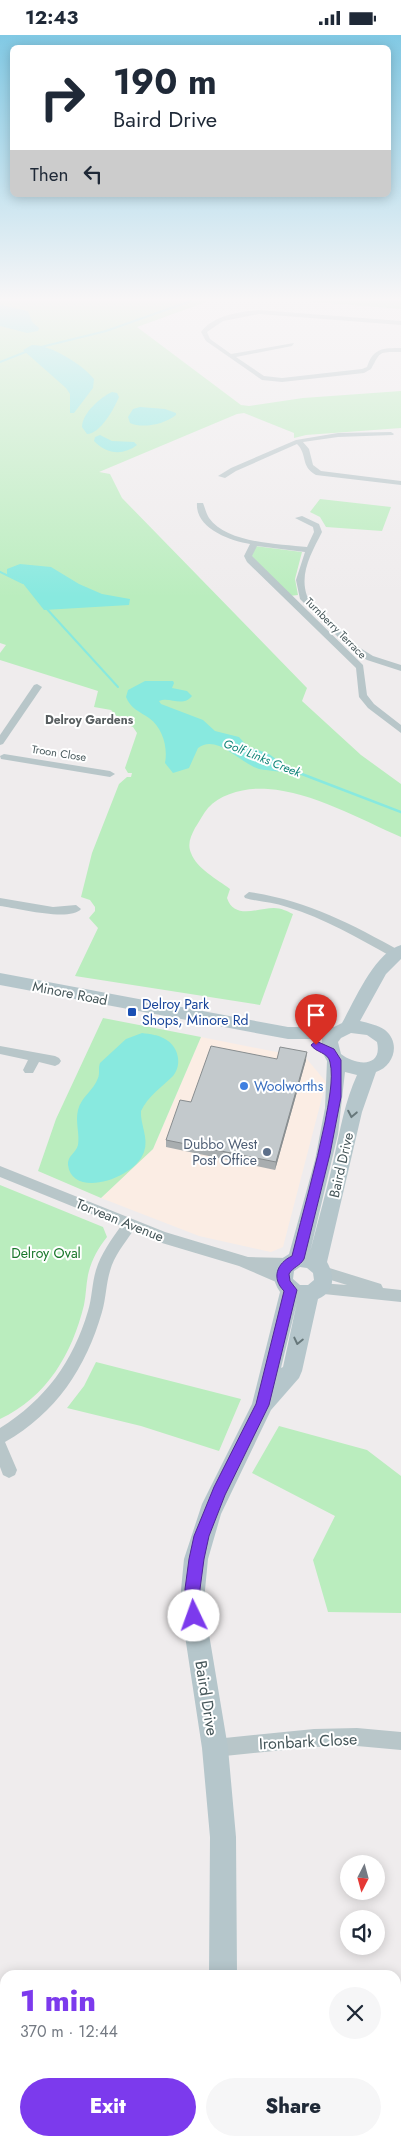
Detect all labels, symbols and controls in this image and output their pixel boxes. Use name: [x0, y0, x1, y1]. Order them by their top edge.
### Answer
text: 12:43: [25, 4, 78, 31]
text: 190 m: [113, 57, 217, 107]
icon: right: [30, 65, 95, 130]
text: Baird Drive: [113, 103, 217, 135]
icon: left: [79, 160, 107, 188]
text: Then: [30, 161, 69, 188]
street label: Turnberry Terrace: [302, 594, 371, 663]
district label: Delroy Gardens: [45, 711, 134, 729]
water label: Golf Links Creek: [221, 734, 304, 782]
street label: Troon Close: [31, 741, 88, 765]
street label: Minore Road: [31, 976, 109, 1010]
place label: Delroy Park Shops, Minore Rd: [142, 994, 249, 1030]
pin: [295, 994, 337, 1045]
icon: arrive: [302, 1001, 330, 1029]
marker: Delroy Park Shops, Minore Rd: [126, 1006, 138, 1018]
place label: Woolworths: [254, 1076, 324, 1096]
marker: Woolworths: [238, 1080, 250, 1092]
one-way arrow: [347, 1110, 358, 1119]
street label: Baird Drive: [324, 1130, 358, 1200]
place label: Dubbo West Post Office: [183, 1134, 258, 1170]
marker: Dubbo West Post Office: [261, 1146, 273, 1158]
street label: Torvean Avenue: [73, 1193, 167, 1247]
park label: Delroy Oval: [11, 1243, 81, 1263]
one-way arrow: [293, 1337, 304, 1346]
position arrow: [167, 1589, 219, 1641]
street label: Baird Drive: [189, 1659, 224, 1737]
street label: Ironbark Close: [258, 1727, 358, 1756]
north arrow: [340, 1855, 385, 1900]
map controls: [340, 1855, 385, 1955]
button: sound: [340, 1910, 385, 1955]
text: 1 min: [20, 1979, 96, 2022]
button: close: [329, 1987, 381, 2039]
text: 370 m · 12:44: [20, 2020, 118, 2043]
button: Exit: [20, 2078, 196, 2136]
button: Share: [206, 2078, 381, 2136]

